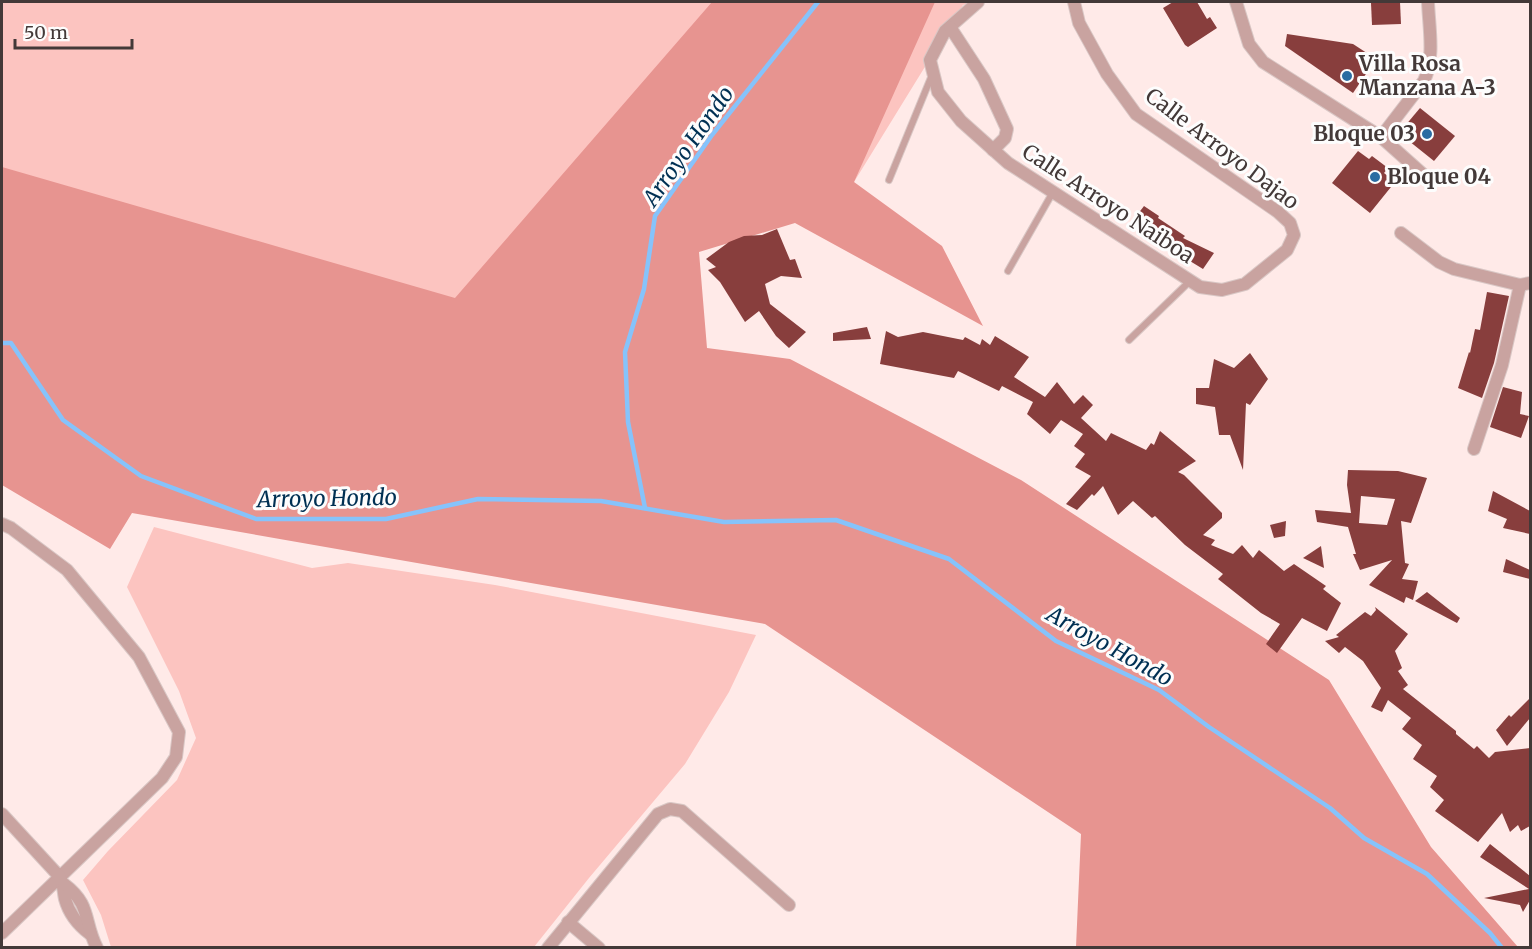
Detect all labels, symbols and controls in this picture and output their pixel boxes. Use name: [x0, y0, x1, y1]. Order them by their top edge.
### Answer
scale bar: [15, 12, 132, 50]
text: 50 m: [24, 21, 68, 44]
place label: Villa Rosa Manzana A-3: [1358, 50, 1496, 101]
marker: Villa Rosa Manzana A-3: [1340, 69, 1354, 83]
water label: Arroyo Hondo: [635, 81, 740, 213]
street label: Calle Arroyo Dajao: [1140, 82, 1305, 215]
place label: Bloque 03: [1313, 120, 1415, 147]
marker: Bloque 03: [1420, 127, 1434, 141]
street label: Calle Arroyo Naiboa: [1017, 138, 1199, 269]
place label: Bloque 04: [1387, 163, 1491, 190]
marker: Bloque 04: [1368, 170, 1382, 184]
water label: Arroyo Hondo: [255, 483, 397, 513]
water label: Arroyo Hondo: [1040, 599, 1178, 692]

